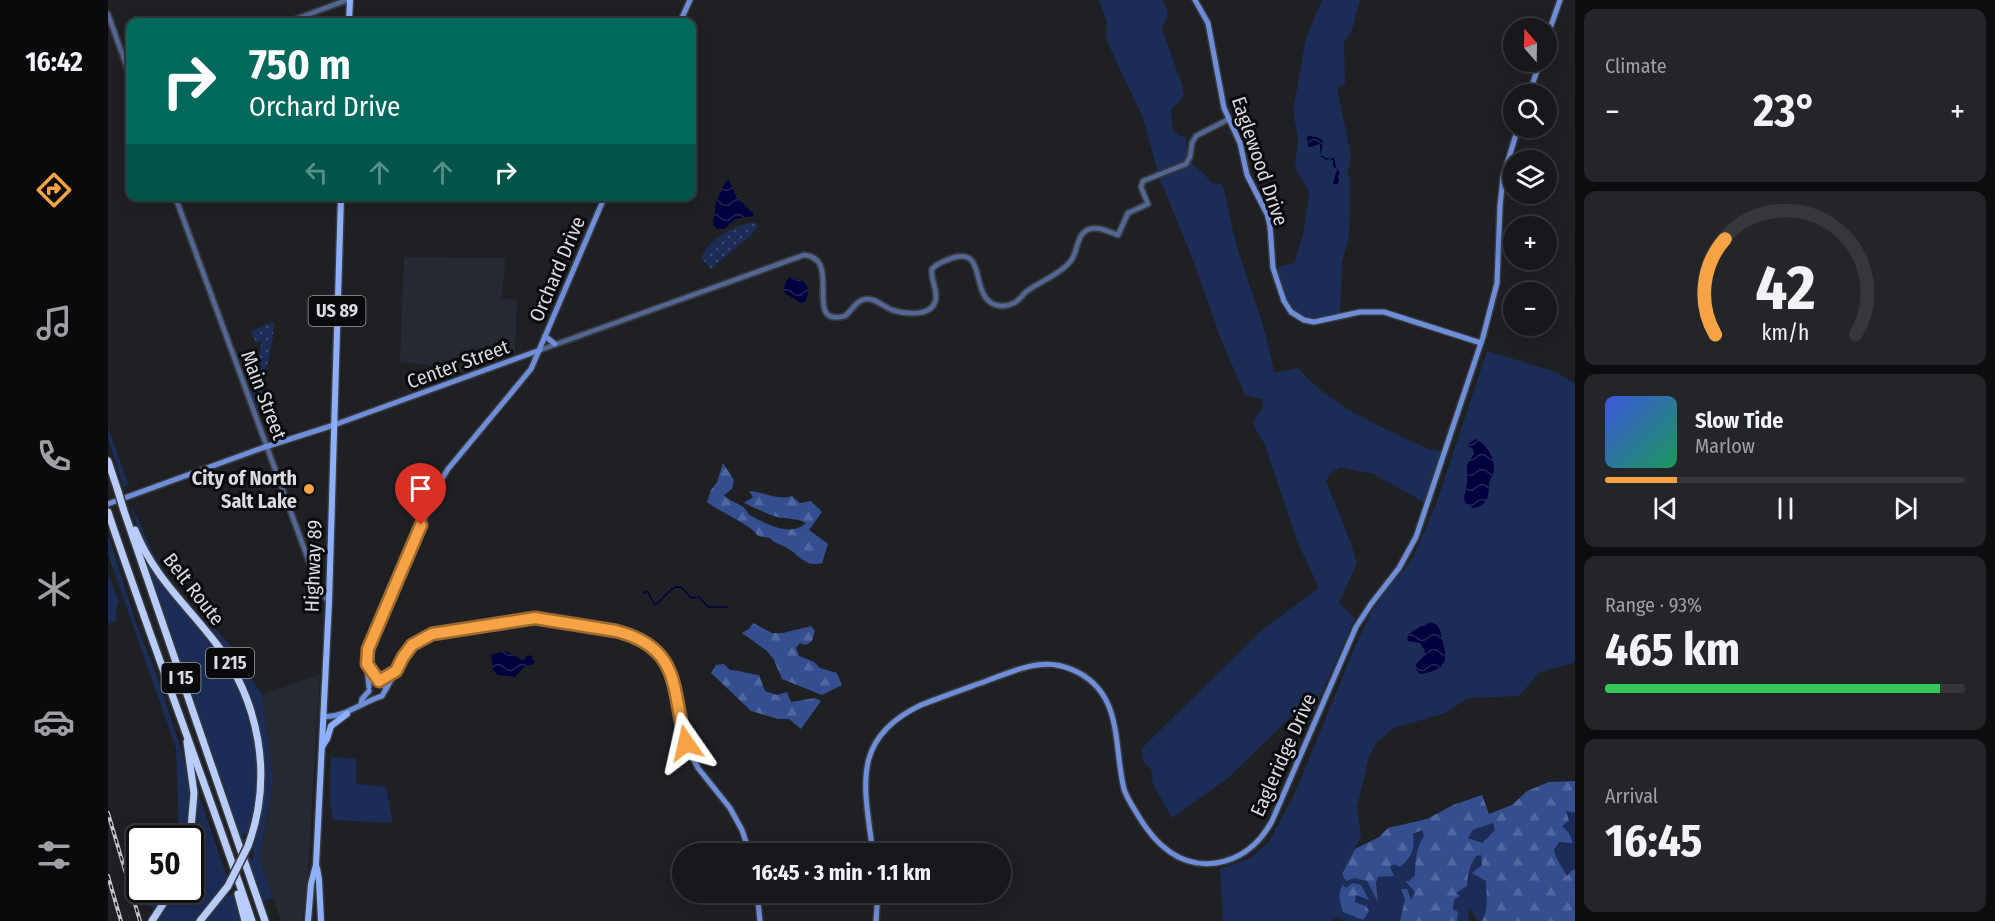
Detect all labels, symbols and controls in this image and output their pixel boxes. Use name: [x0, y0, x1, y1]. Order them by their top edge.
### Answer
north arrow: [1503, 18, 1557, 72]
map controls: [1503, 18, 1557, 336]
text: 750 m: [249, 40, 351, 90]
icon: right: [150, 42, 228, 120]
text: 16:42: [25, 46, 83, 78]
text: Climate: [1605, 54, 1667, 78]
button: search: [1503, 84, 1557, 138]
text: 23°: [1753, 84, 1817, 138]
text: Orchard Drive: [249, 91, 400, 123]
text: −: [1605, 92, 1620, 132]
text: +: [1950, 92, 1965, 132]
street label: Eaglewood Drive: [1227, 93, 1293, 229]
button: layers: [1503, 150, 1557, 204]
icon: left: [300, 156, 333, 189]
icon: ahead: [363, 156, 396, 189]
icon: ahead: [426, 156, 459, 189]
icon: right: [489, 156, 522, 189]
icon: directions: [33, 169, 75, 211]
street label: Orchard Drive: [524, 213, 590, 325]
button: +: [1503, 216, 1557, 270]
text: 42: [1755, 251, 1815, 326]
button: −: [1503, 282, 1557, 336]
road number: US 89: [308, 296, 366, 326]
icon: music: [33, 302, 75, 344]
text: km/h: [1761, 321, 1809, 347]
street label: Center Street: [404, 334, 513, 394]
street label: Main Street: [236, 347, 292, 443]
text: Slow Tide: [1695, 407, 1783, 434]
text: Marlow: [1695, 434, 1755, 458]
icon: phone: [33, 435, 75, 477]
pin: [395, 463, 446, 525]
place label: City of North Salt Lake: [192, 466, 297, 513]
icon: arrive: [404, 472, 437, 505]
marker: City of North Salt Lake: [302, 482, 316, 496]
icon: previous: [1649, 492, 1682, 525]
icon: pause: [1769, 492, 1802, 525]
icon: next: [1889, 492, 1922, 525]
street label: Highway 89: [299, 519, 327, 613]
street label: Belt Route: [158, 548, 230, 630]
icon: climate: [33, 568, 75, 610]
text: Range · 93%: [1605, 593, 1702, 617]
text: 465 km: [1605, 623, 1740, 677]
road number: I 215: [206, 648, 254, 678]
road number: I 15: [162, 663, 200, 693]
street label: Eagleridge Drive: [1245, 690, 1321, 820]
icon: car: [33, 701, 75, 743]
position arrow: [654, 711, 718, 775]
text: Arrival: [1605, 784, 1658, 808]
text: 16:45: [1605, 814, 1702, 868]
speed limit sign: 50: [126, 825, 204, 903]
icon: filters: [33, 834, 75, 876]
text: 16:45 · 3 min · 1.1 km: [752, 859, 931, 886]

